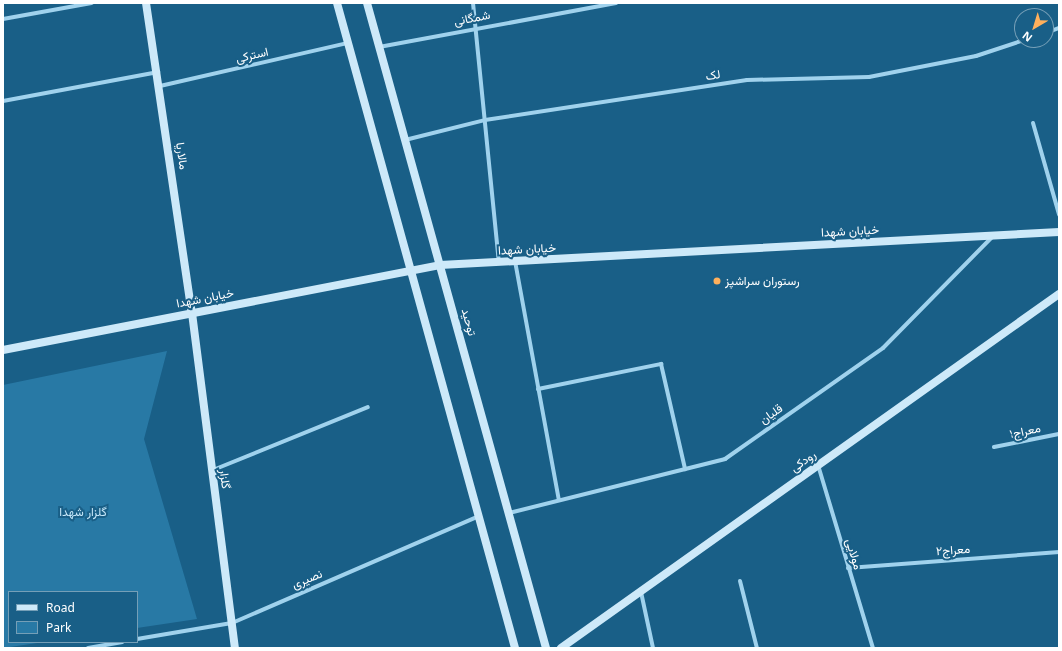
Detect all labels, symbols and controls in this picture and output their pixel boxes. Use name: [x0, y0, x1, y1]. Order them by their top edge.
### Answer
street label: شمگانی: [453, 7, 491, 29]
north arrow: [1014, 8, 1054, 48]
text: N: [1019, 28, 1035, 46]
street label: استرکی: [234, 44, 270, 66]
street label: لک: [705, 67, 721, 83]
street label: مالاریا: [173, 141, 191, 171]
street label: خیابان شهدا: [821, 222, 879, 240]
street label: خیابان شهدا: [498, 240, 556, 258]
place label: رستوران سراشپز: [725, 274, 800, 288]
marker: رستوران سراشپز: [712, 276, 722, 286]
street label: خیابان شهدا: [175, 285, 235, 311]
street label: توحید: [458, 307, 480, 337]
street label: قلیان: [757, 401, 785, 427]
street label: معراج۱: [1008, 421, 1042, 441]
street label: رودکی: [787, 447, 819, 475]
street label: گلزار: [217, 468, 233, 490]
park label: گلزار شهدا: [59, 505, 107, 519]
street label: مولایی: [843, 537, 865, 571]
street label: معراج۲: [935, 542, 971, 558]
street label: نصیری: [290, 566, 324, 592]
legend: [8, 591, 138, 643]
text: Road: [46, 599, 75, 616]
text: Park: [46, 619, 71, 636]

